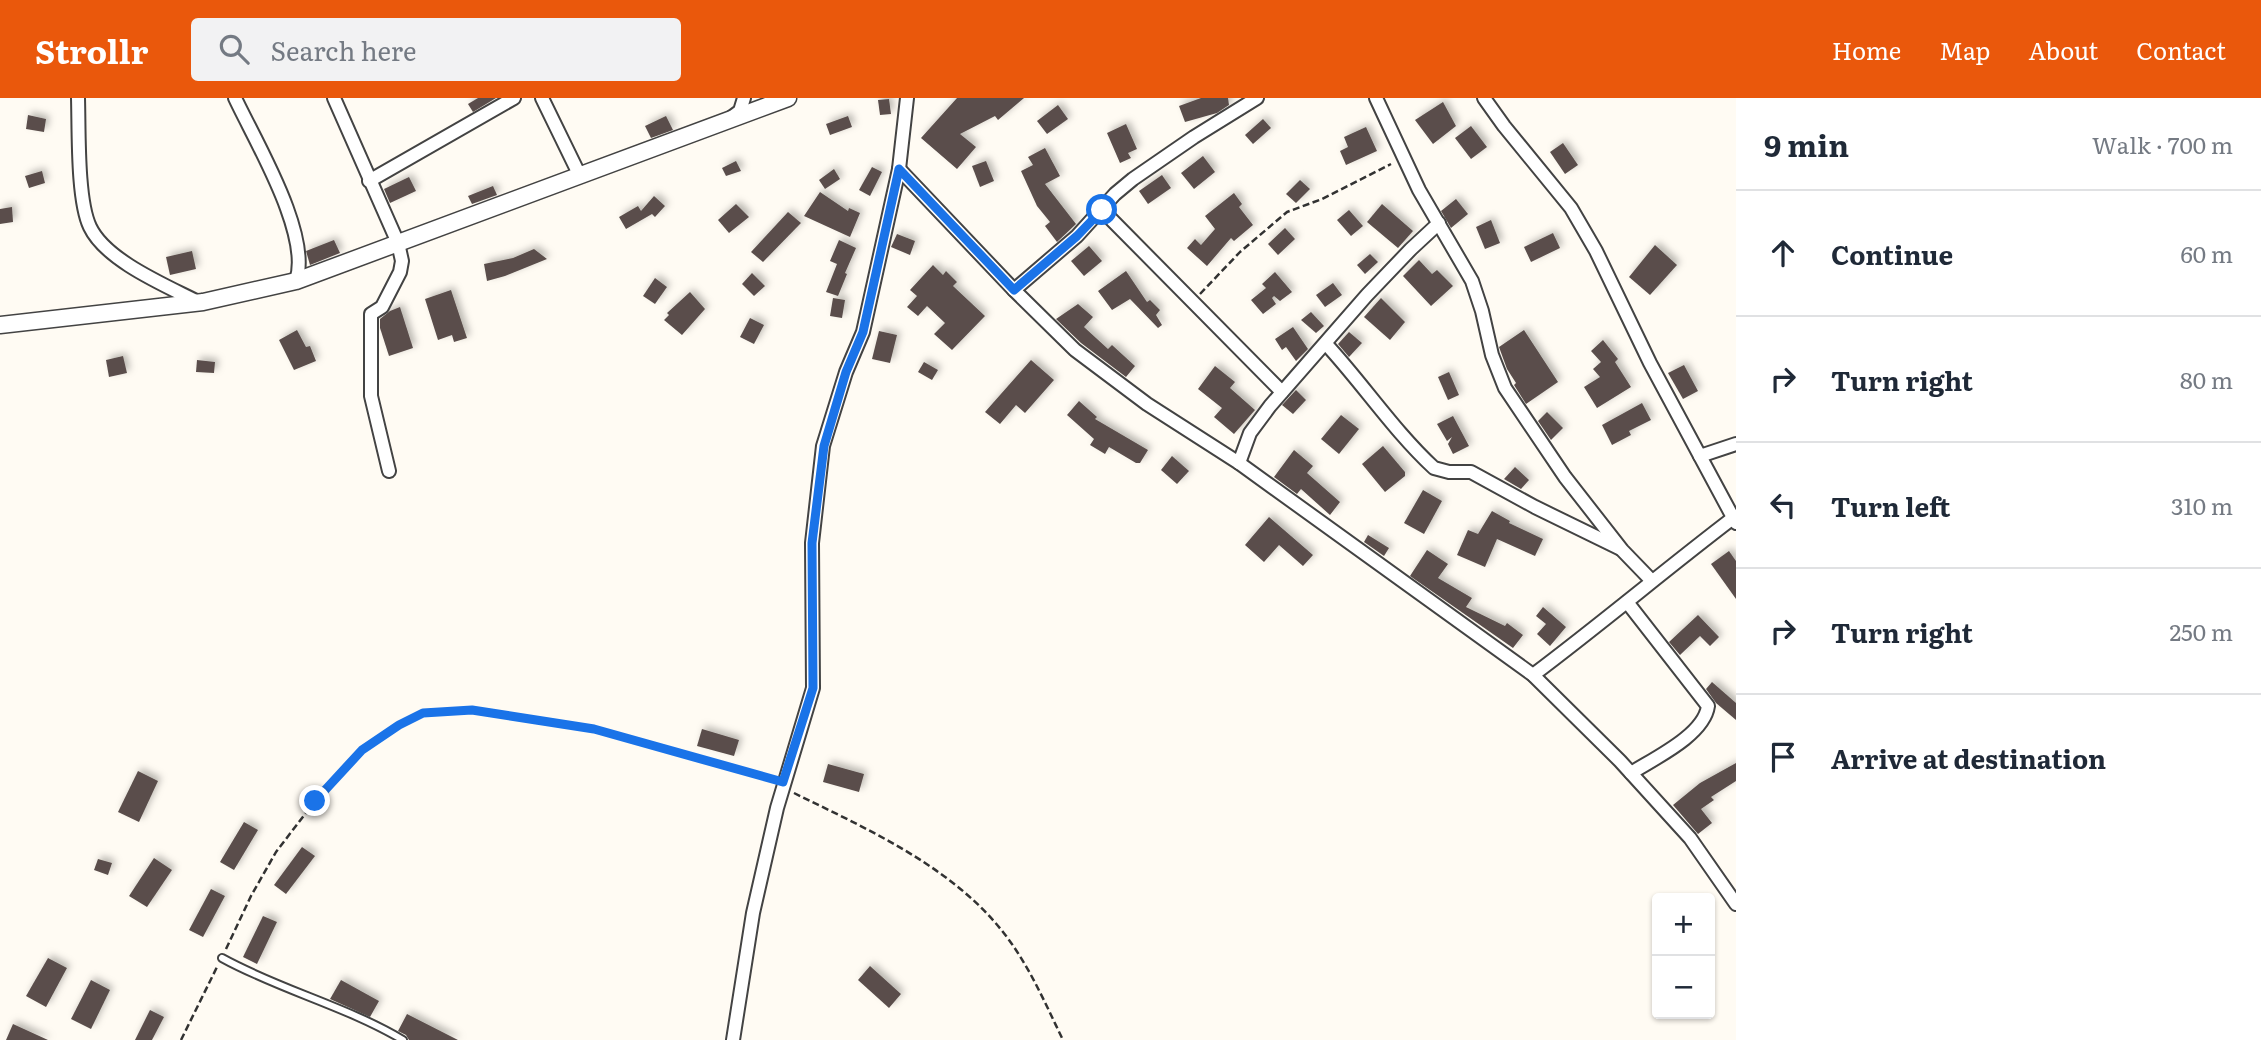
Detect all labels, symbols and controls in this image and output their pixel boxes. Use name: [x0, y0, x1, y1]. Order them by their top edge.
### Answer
search box: [191, 18, 681, 81]
text: Strollr: [35, 25, 149, 74]
icon: search: [215, 30, 253, 68]
text: Search here: [271, 30, 416, 69]
text: Home: [1832, 32, 1901, 67]
text: Map: [1939, 32, 1990, 67]
text: About: [2028, 32, 2098, 67]
text: Contact: [2136, 32, 2226, 67]
text: 9 min: [1764, 122, 1849, 166]
text: Walk · 700 m: [2092, 127, 2233, 161]
route start: [1086, 194, 1117, 225]
icon: ahead: [1764, 234, 1802, 272]
text: Continue: [1831, 234, 1953, 273]
text: 60 m: [2180, 236, 2233, 270]
icon: right: [1764, 360, 1802, 398]
text: Turn right: [1831, 360, 1973, 399]
text: 80 m: [2180, 362, 2233, 396]
icon: left: [1764, 486, 1802, 524]
text: Turn left: [1831, 486, 1950, 525]
text: 310 m: [2171, 488, 2233, 522]
icon: right: [1764, 612, 1802, 650]
text: Turn right: [1831, 612, 1973, 651]
text: 250 m: [2169, 614, 2233, 648]
icon: arrive: [1764, 738, 1802, 776]
text: Arrive at destination: [1831, 738, 2106, 777]
route end: [299, 785, 330, 816]
map controls: [1652, 893, 1715, 1019]
button: +: [1652, 893, 1715, 956]
button: −: [1652, 956, 1715, 1019]

